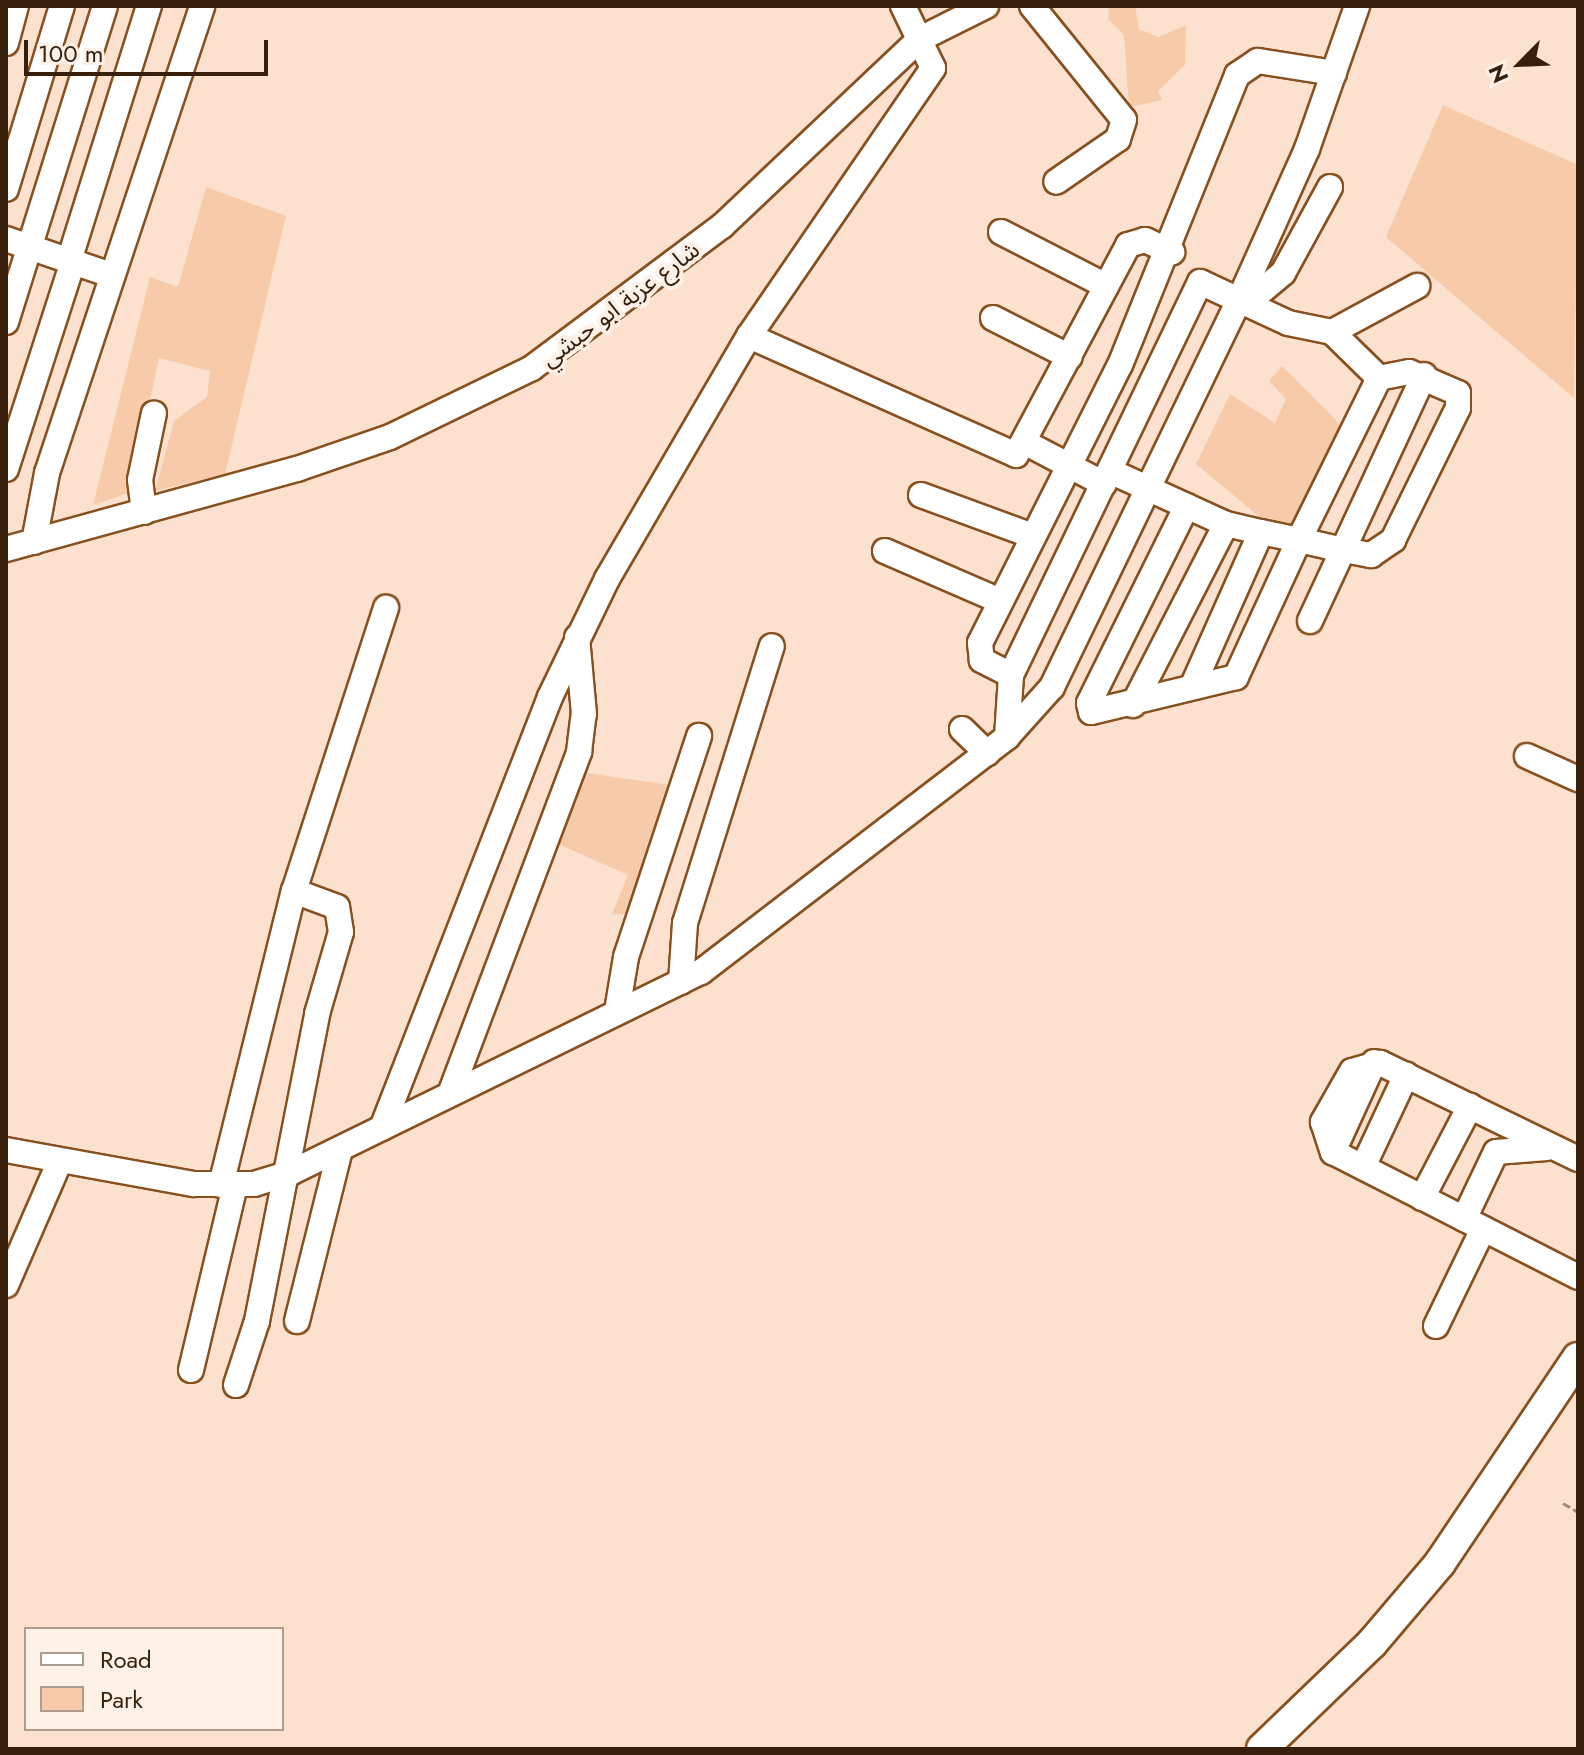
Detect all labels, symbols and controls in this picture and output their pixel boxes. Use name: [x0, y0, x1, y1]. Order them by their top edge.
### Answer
scale bar: [28, 24, 272, 74]
north arrow: [1480, 24, 1560, 104]
text: 100 m: [38, 36, 104, 71]
text: N: [1480, 59, 1516, 88]
street label: شارع عزبة ابو حبشي: [535, 235, 705, 373]
legend: [24, 1627, 284, 1731]
text: Road: [100, 1642, 152, 1677]
text: Park: [100, 1682, 143, 1717]

